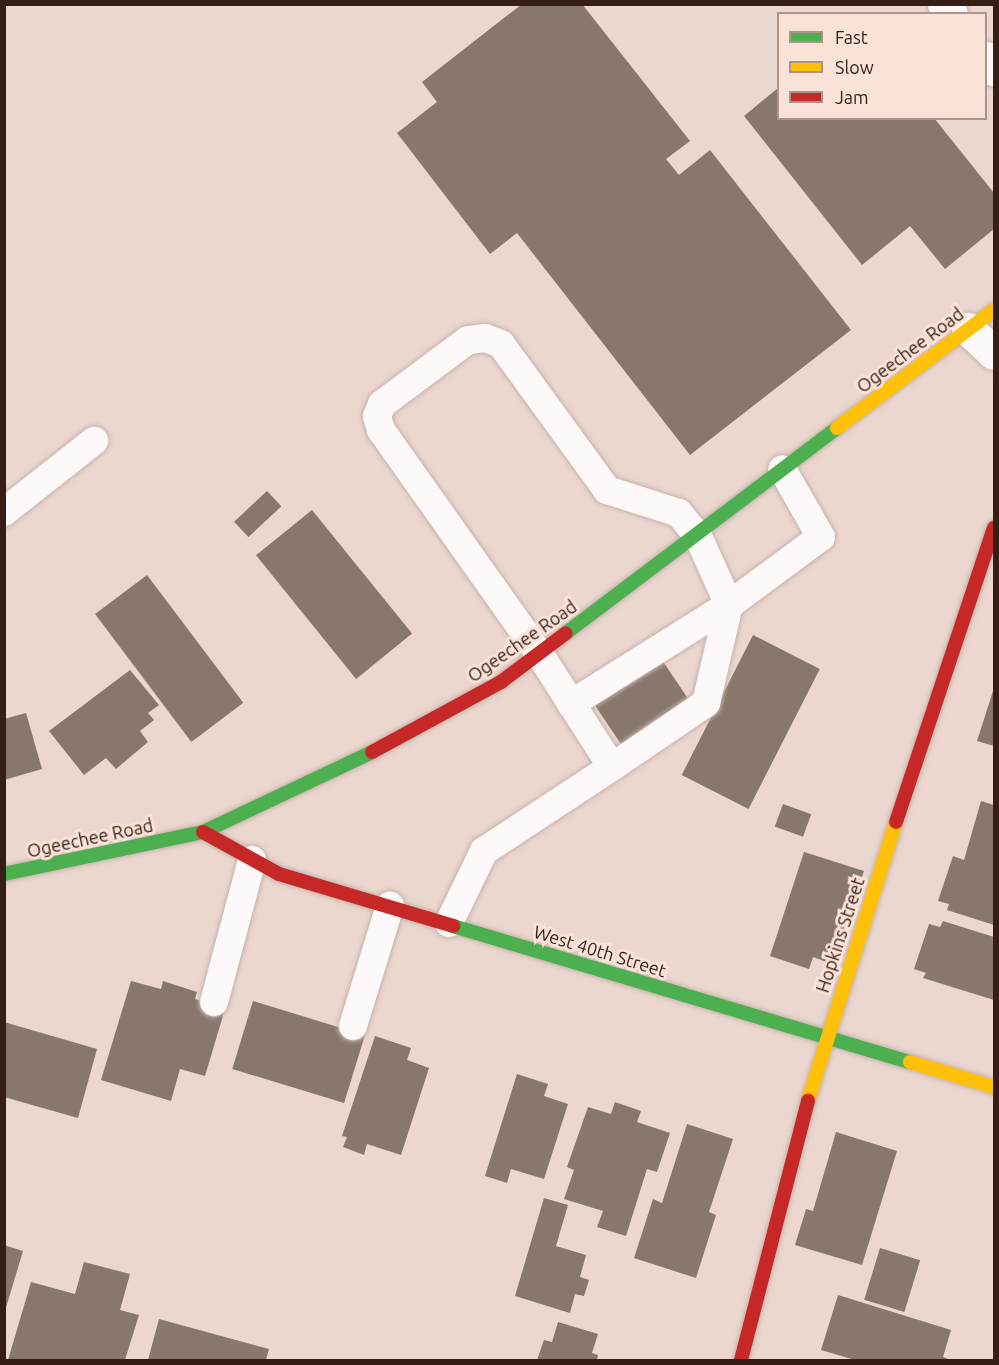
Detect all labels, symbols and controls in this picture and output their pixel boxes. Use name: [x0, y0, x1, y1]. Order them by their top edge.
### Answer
legend: [777, 12, 987, 120]
text: Fast: [835, 27, 868, 47]
text: Slow: [835, 57, 874, 77]
text: Jam: [835, 87, 869, 107]
street label: Ogeechee Road: [852, 303, 968, 397]
street label: Ogeechee Road: [463, 595, 581, 687]
street label: Ogeechee Road: [25, 814, 155, 862]
street label: Hopkins Street: [811, 875, 869, 995]
street label: West 40th Street: [531, 921, 669, 981]

